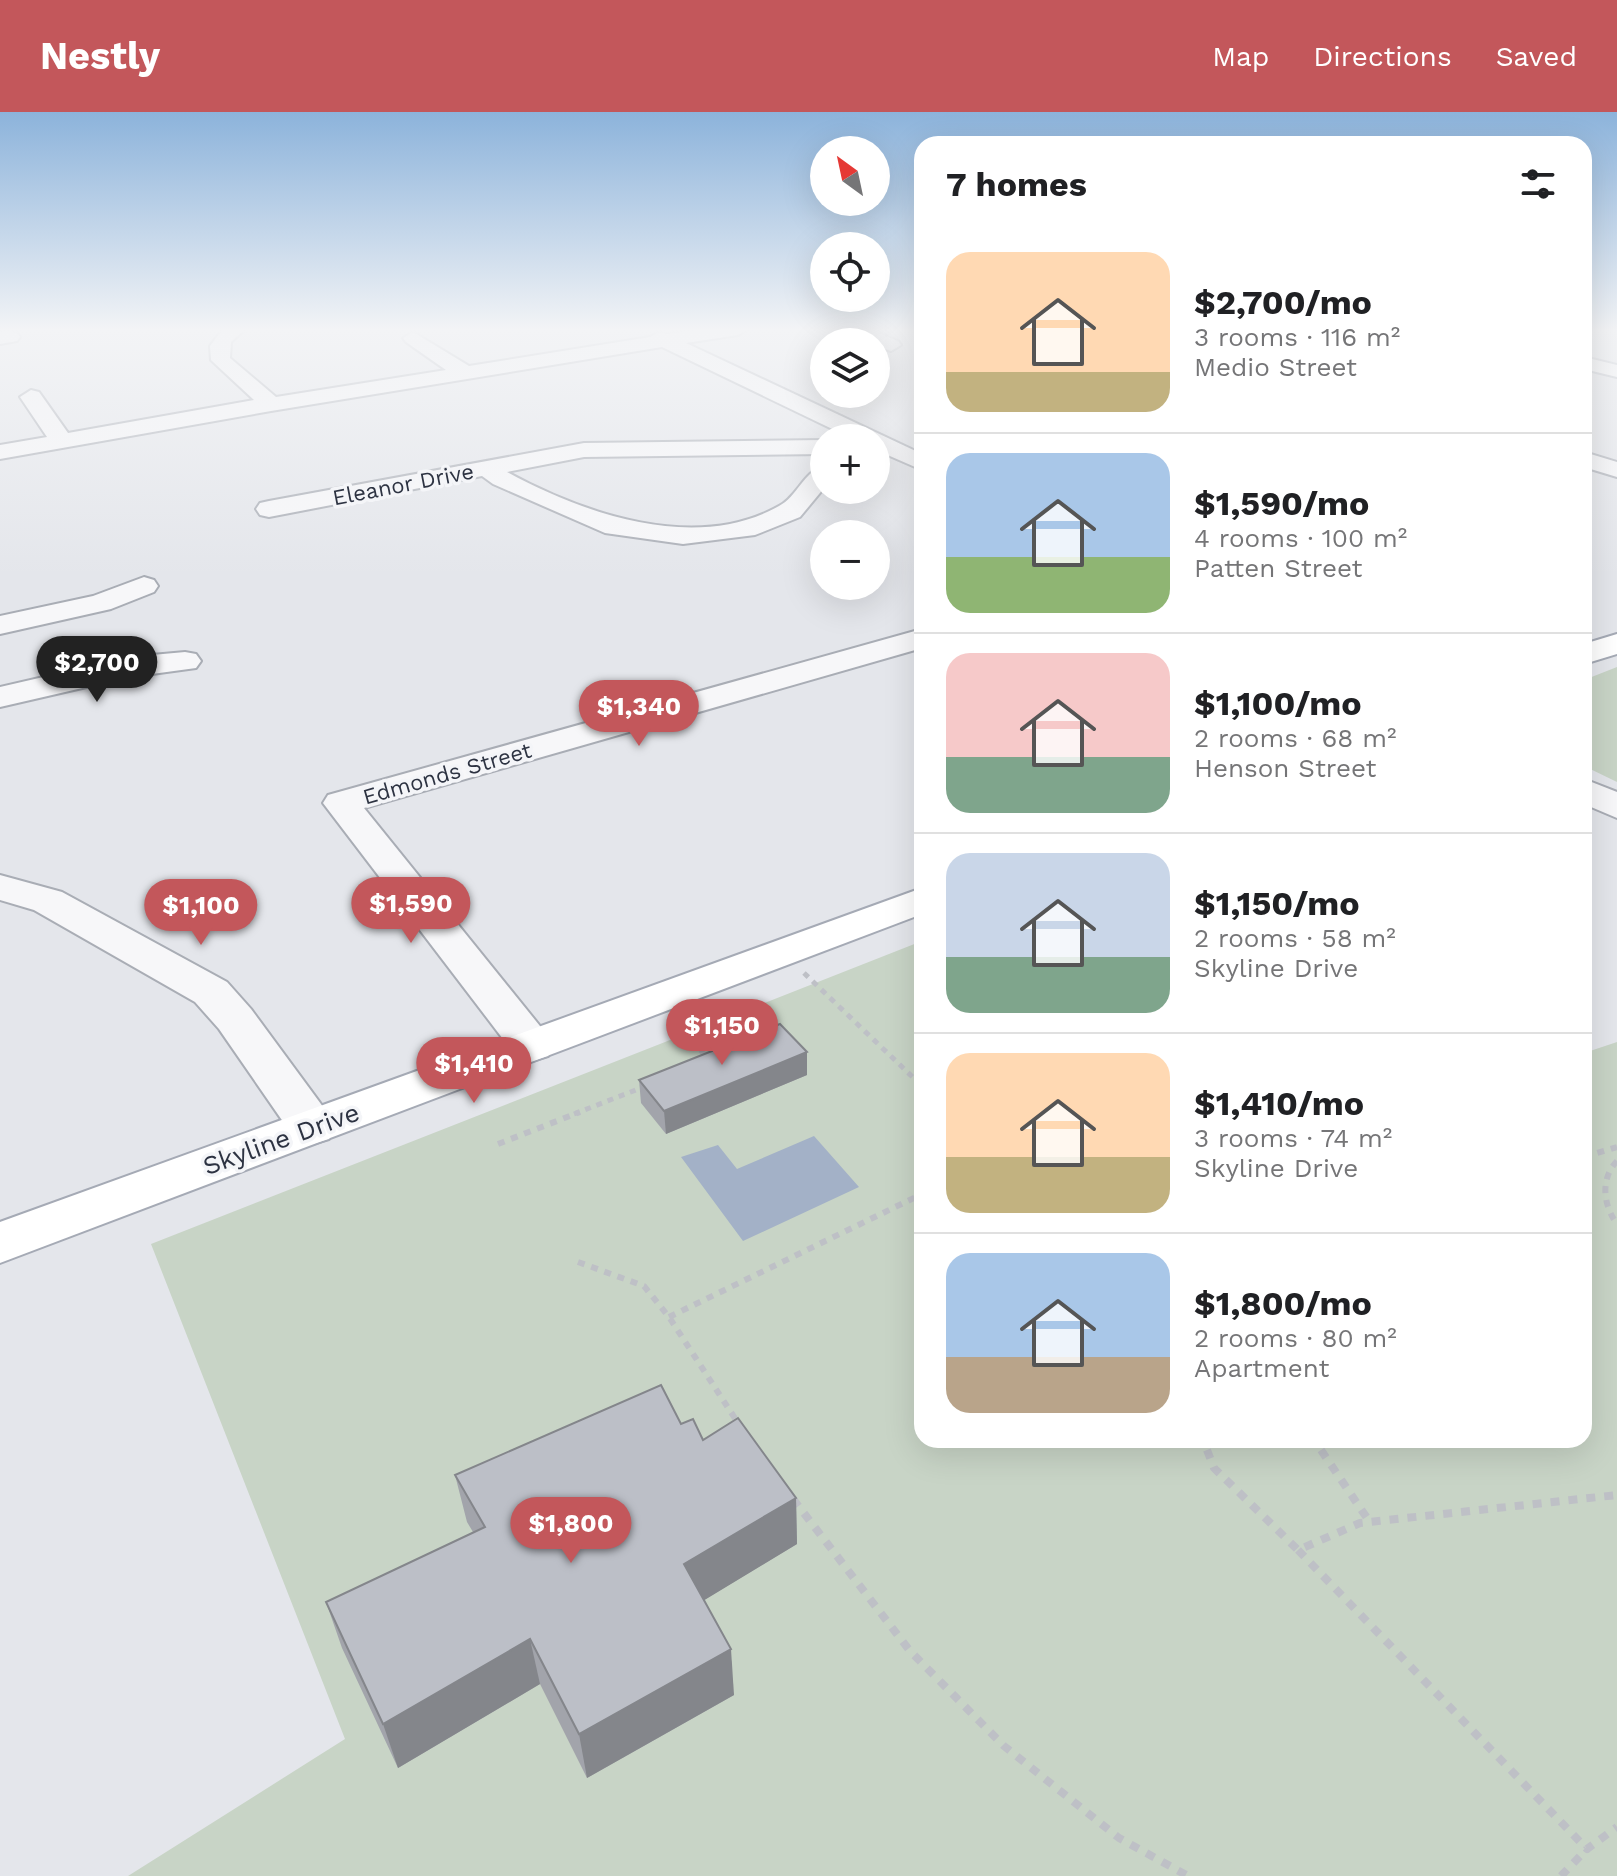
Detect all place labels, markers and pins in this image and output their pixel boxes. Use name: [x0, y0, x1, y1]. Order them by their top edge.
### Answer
pin: $2,700: [32, 636, 162, 704]
pin: $1,340: [574, 680, 704, 748]
pin: $1,590: [346, 877, 476, 945]
pin: $1,100: [136, 879, 266, 947]
pin: $1,150: [657, 999, 787, 1067]
pin: $1,410: [409, 1037, 539, 1105]
pin: $1,800: [506, 1497, 636, 1565]

